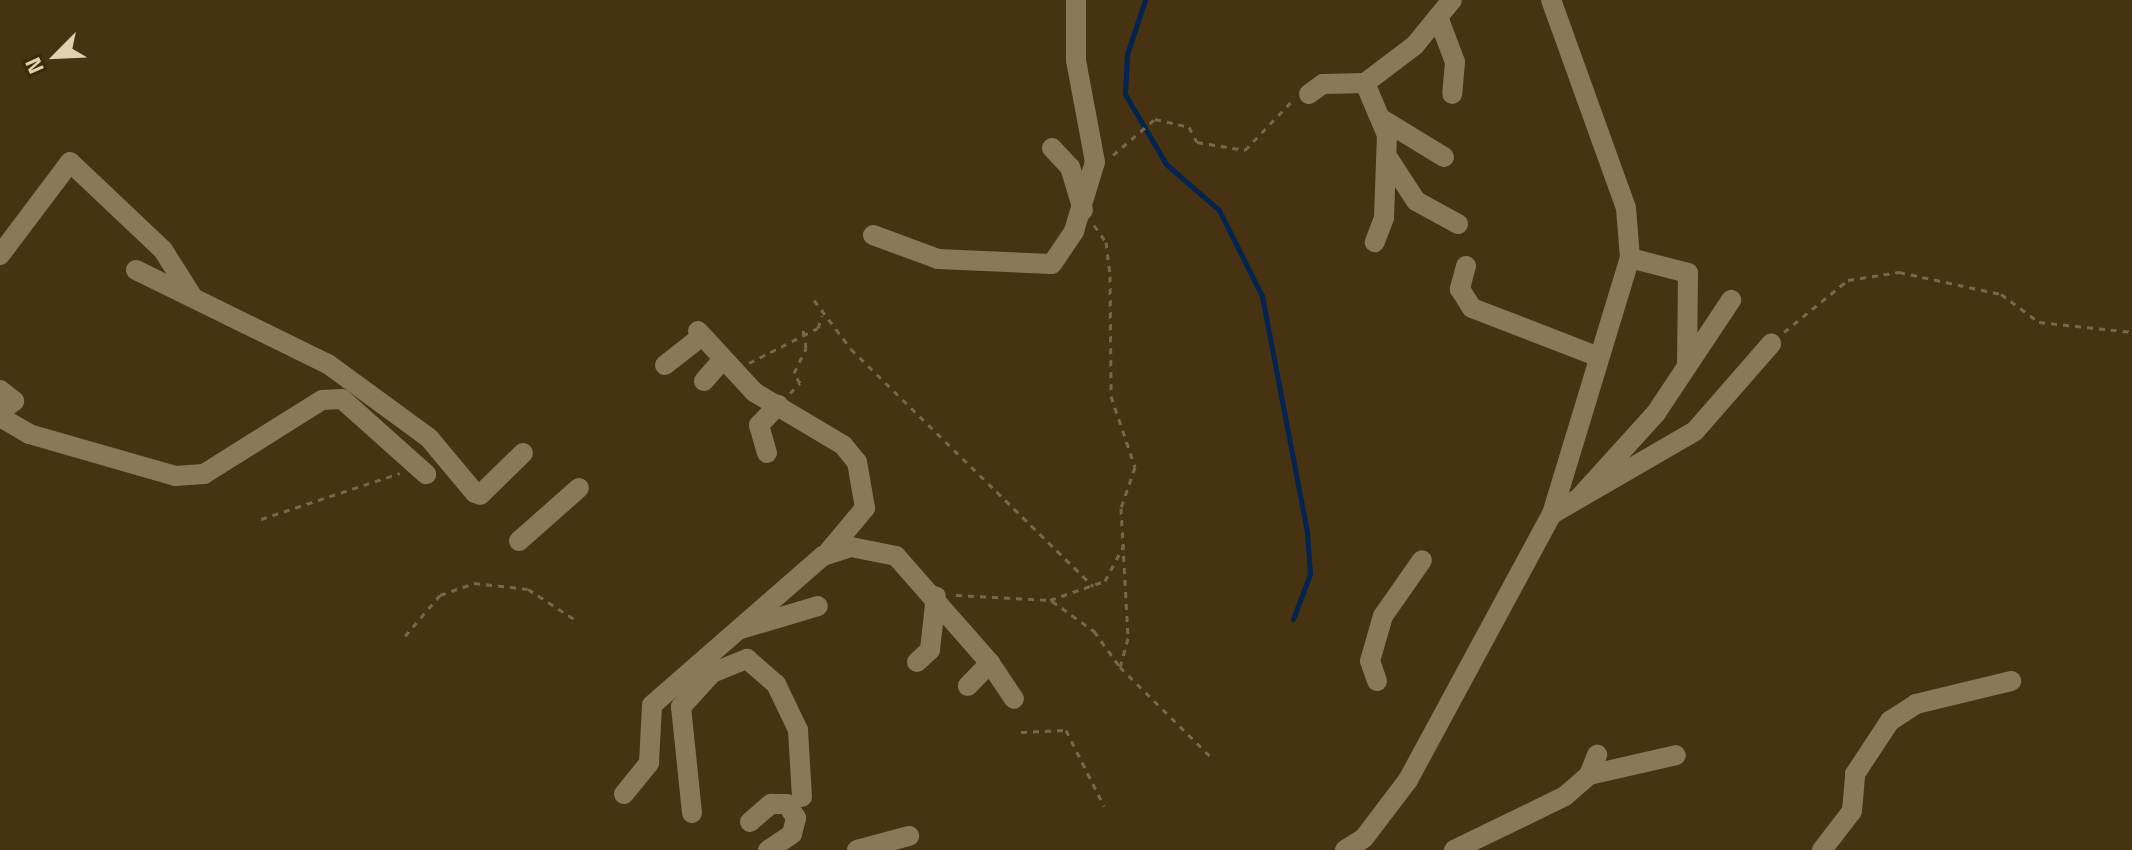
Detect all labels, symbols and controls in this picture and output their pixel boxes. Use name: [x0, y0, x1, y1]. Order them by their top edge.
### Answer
north arrow: [16, 16, 96, 96]
text: N: [15, 52, 53, 80]

